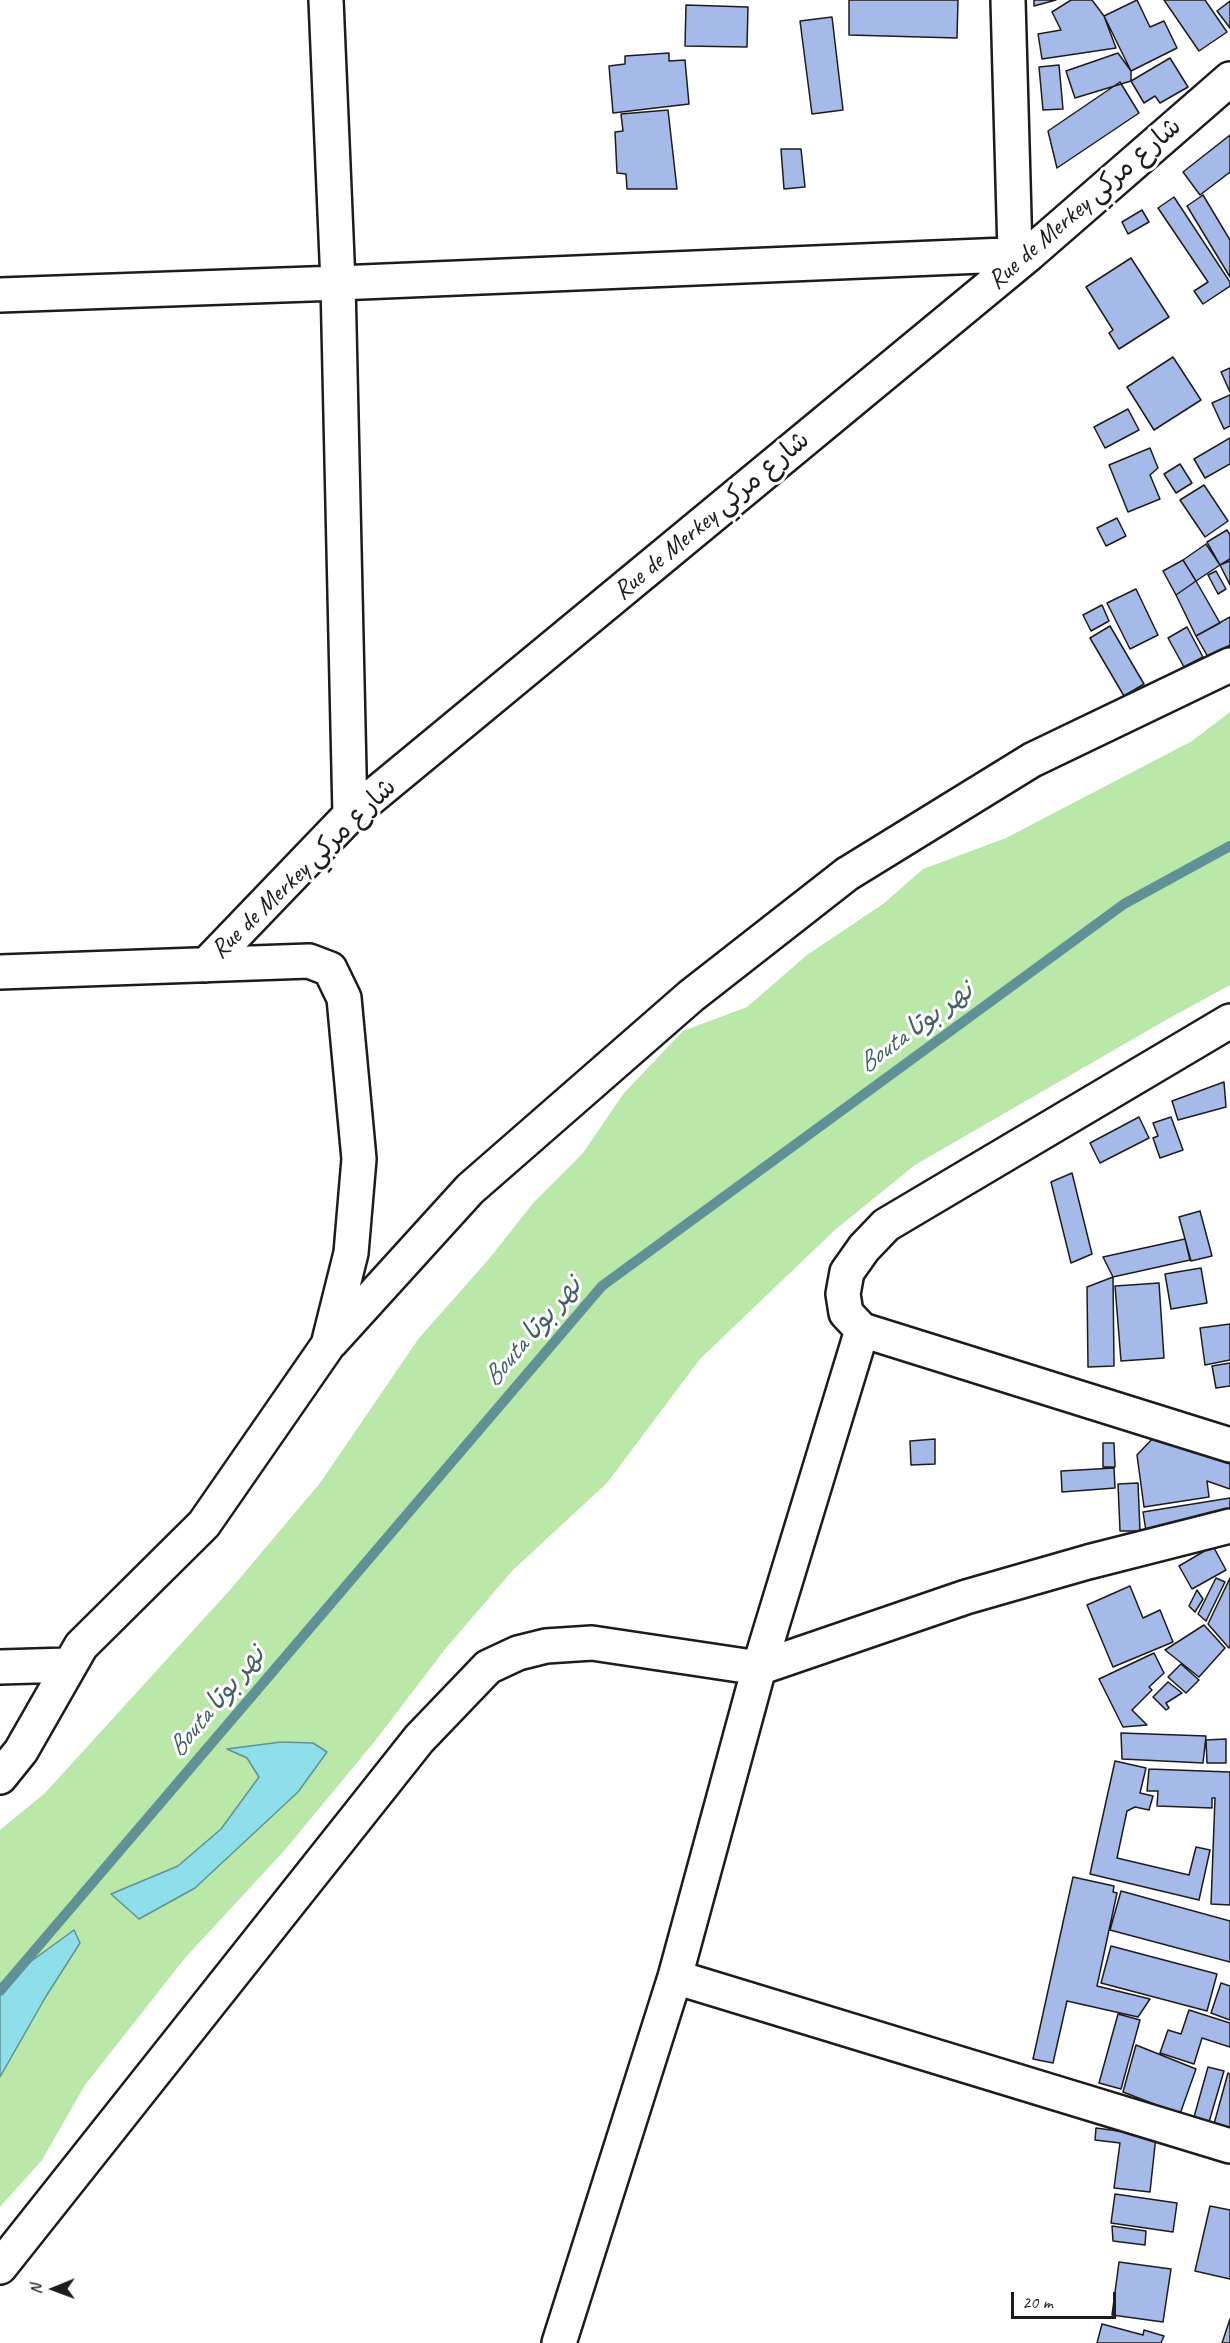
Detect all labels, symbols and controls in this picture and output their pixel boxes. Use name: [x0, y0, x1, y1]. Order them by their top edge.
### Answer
street label: Rue de Merkey شارع مركي: [982, 111, 1188, 297]
street label: Rue de Merkey شارع مركي: [608, 425, 816, 607]
street label: Rue de Merkey شارع مركي: [205, 772, 403, 966]
water label: Bouta نهر بوتا: [852, 975, 980, 1081]
water label: Bouta نهر بوتا: [477, 1271, 589, 1393]
water label: Bouta نهر بوتا: [161, 1640, 273, 1764]
north arrow: [24, 2259, 84, 2319]
scale bar: [1014, 2280, 1119, 2318]
text: N: [26, 2284, 46, 2294]
text: 20 m: [1022, 2291, 1053, 2313]

